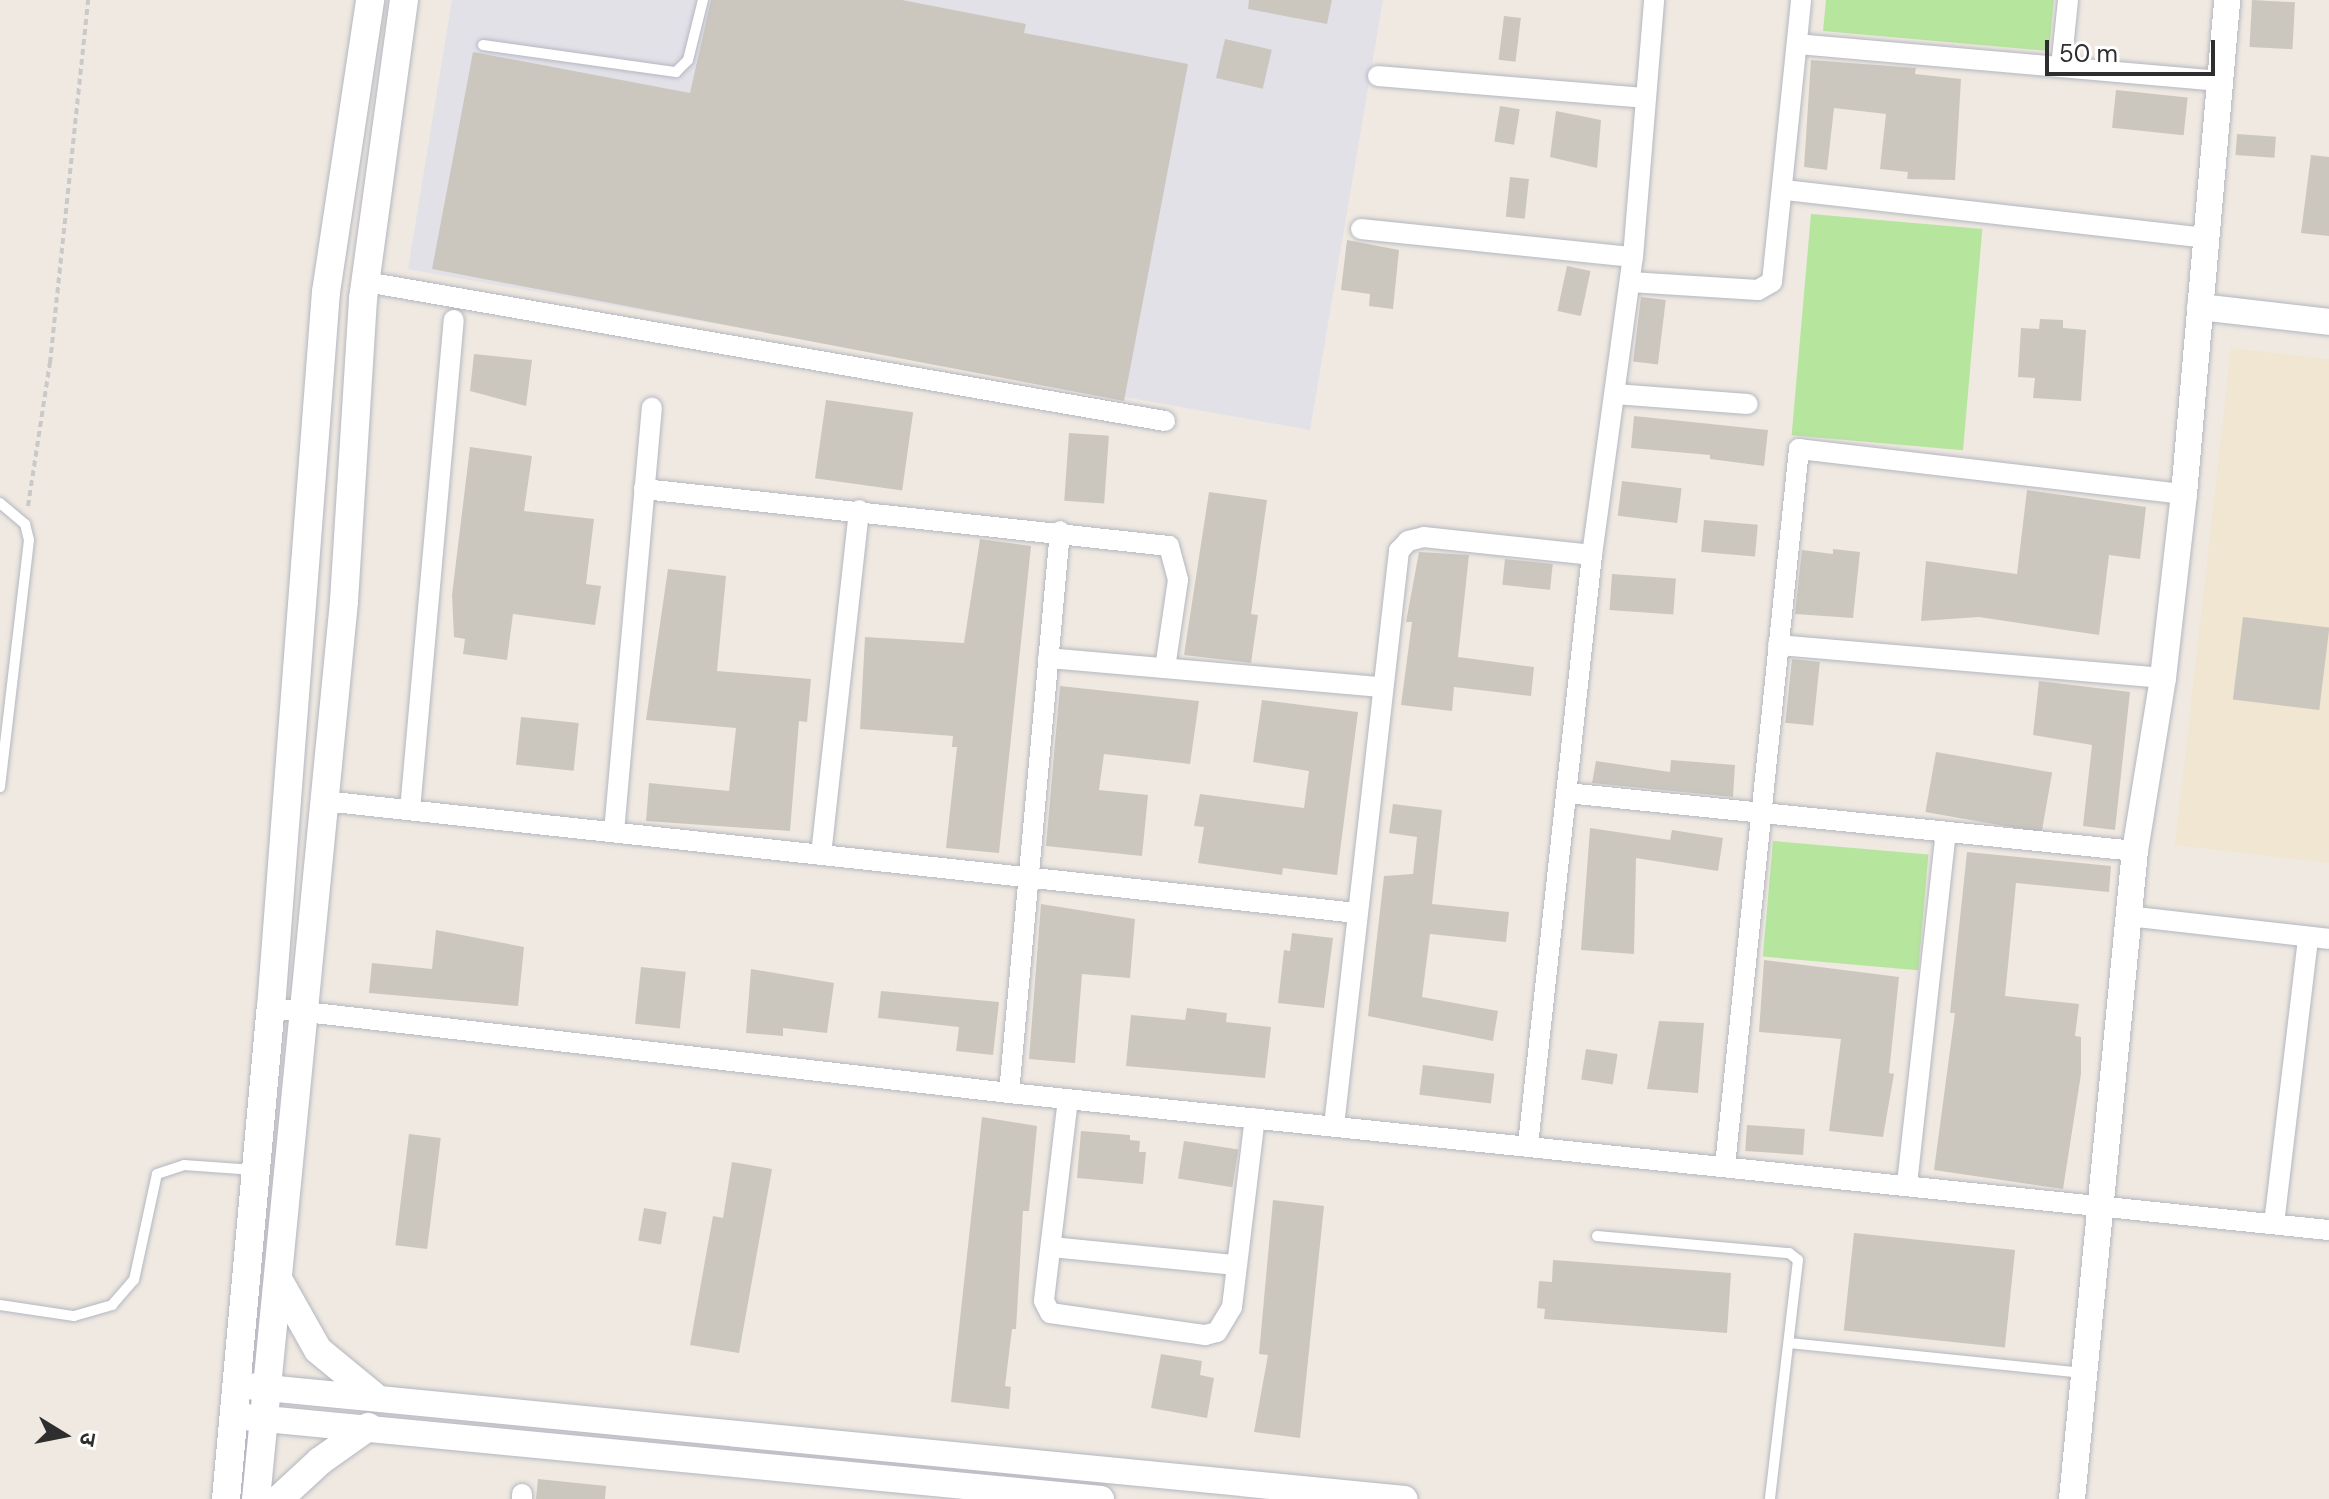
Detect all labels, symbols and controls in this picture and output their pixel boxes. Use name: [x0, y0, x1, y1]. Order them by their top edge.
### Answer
scale bar: [2049, 24, 2219, 74]
text: 50 m: [2059, 38, 2118, 69]
north arrow: [24, 1395, 104, 1475]
text: उ: [73, 1430, 104, 1448]

